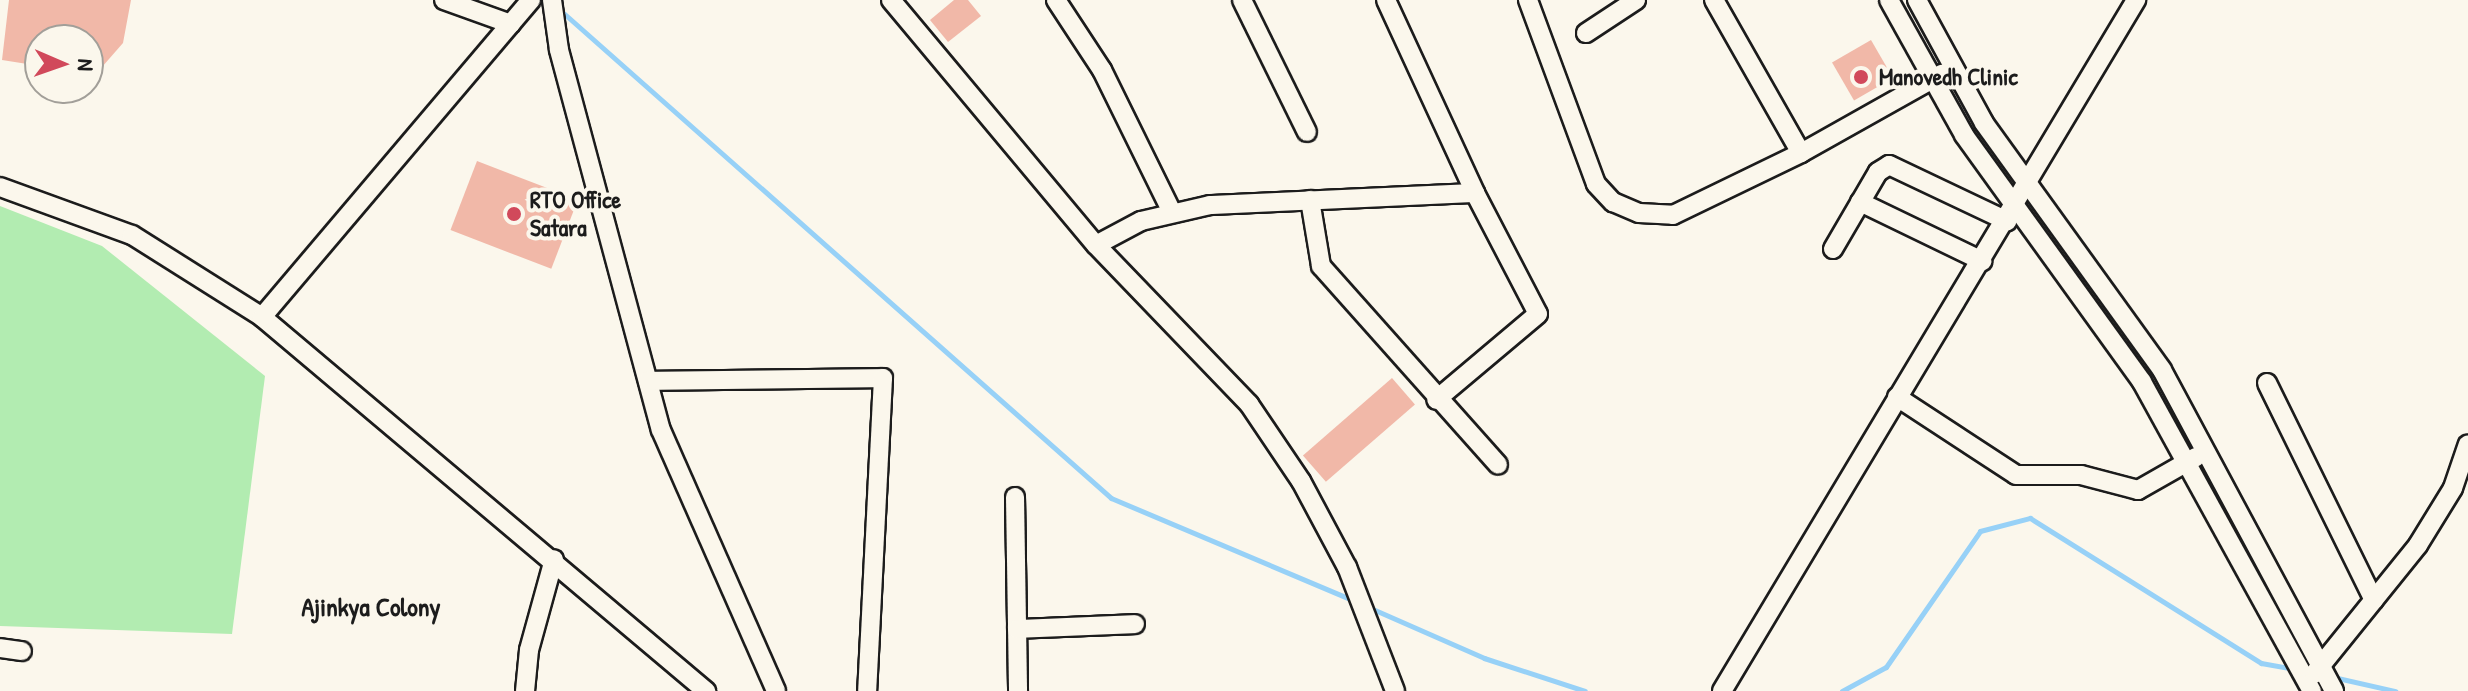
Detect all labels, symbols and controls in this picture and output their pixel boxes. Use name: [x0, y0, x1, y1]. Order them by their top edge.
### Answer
north arrow: [24, 24, 104, 104]
text: N: [71, 58, 101, 71]
place label: Manovedh Clinic: [1879, 63, 2018, 91]
marker: Manovedh Clinic: [1850, 66, 1872, 88]
place label: RTO Office Satara: [530, 186, 621, 242]
marker: RTO Office Satara: [505, 205, 523, 223]
district label: Ajinkya Colony: [301, 591, 441, 623]

